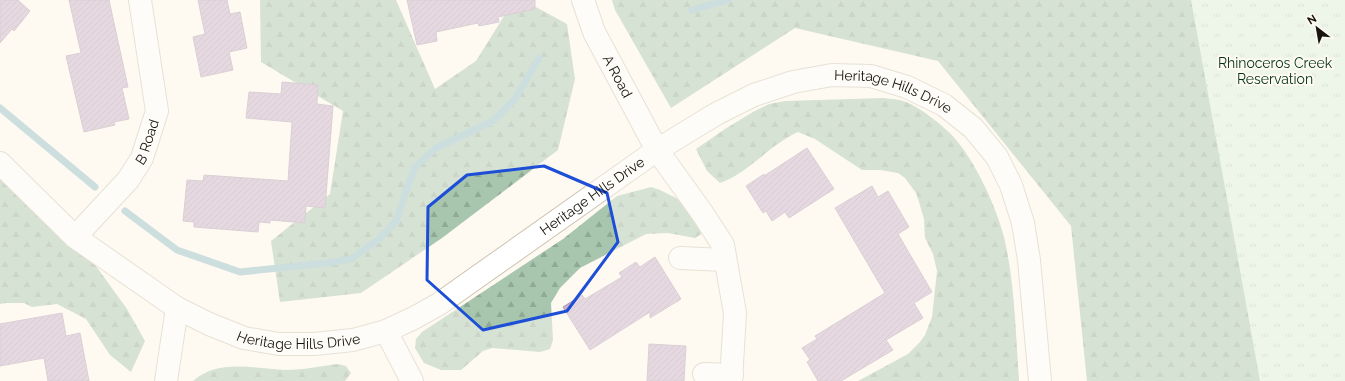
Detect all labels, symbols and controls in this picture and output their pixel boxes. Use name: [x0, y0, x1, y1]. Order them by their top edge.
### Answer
north arrow: [1297, 8, 1337, 48]
text: N: [1305, 12, 1319, 28]
street label: A Road: [600, 52, 636, 100]
park label: Rhinoceros Creek Reservation: [1218, 55, 1333, 87]
street label: Heritage Hills Drive: [834, 67, 956, 116]
street label: B Road: [132, 117, 162, 168]
street label: Heritage Hills Drive: [537, 154, 647, 238]
street label: Heritage Hills Drive: [234, 328, 362, 352]

